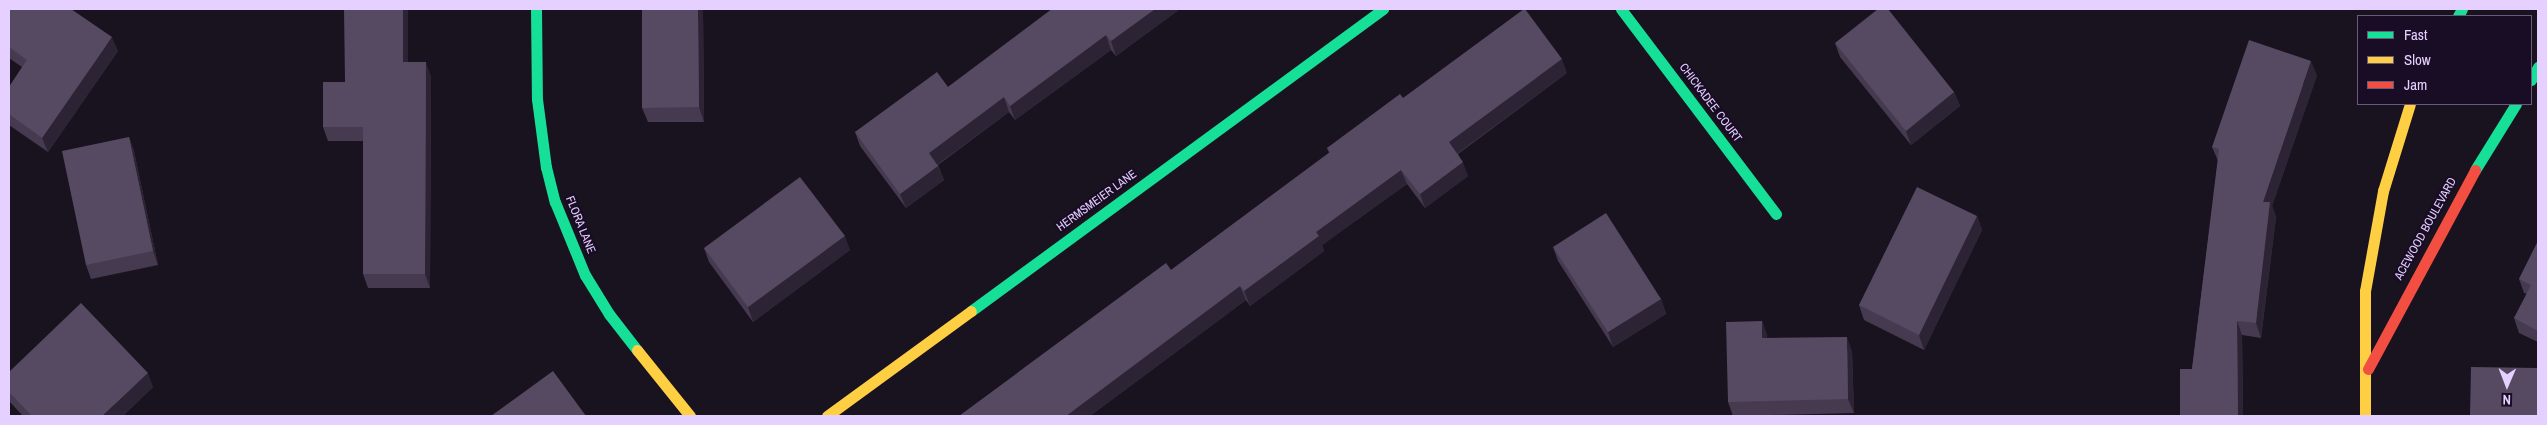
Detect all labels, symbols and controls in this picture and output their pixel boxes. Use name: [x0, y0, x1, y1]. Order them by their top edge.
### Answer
legend: [2357, 15, 2532, 105]
text: Fast: [2404, 24, 2427, 45]
text: Slow: [2404, 49, 2431, 70]
street label: CHICKADEE COURT: [1676, 61, 1744, 145]
text: Jam: [2404, 74, 2427, 95]
street label: HERMSMEIER LANE: [1054, 167, 1140, 235]
street label: ACEWOOD BOULEVARD: [2392, 175, 2460, 283]
street label: FLORA LANE: [562, 194, 598, 256]
north arrow: [2482, 360, 2532, 410]
text: N: [2502, 391, 2511, 409]

